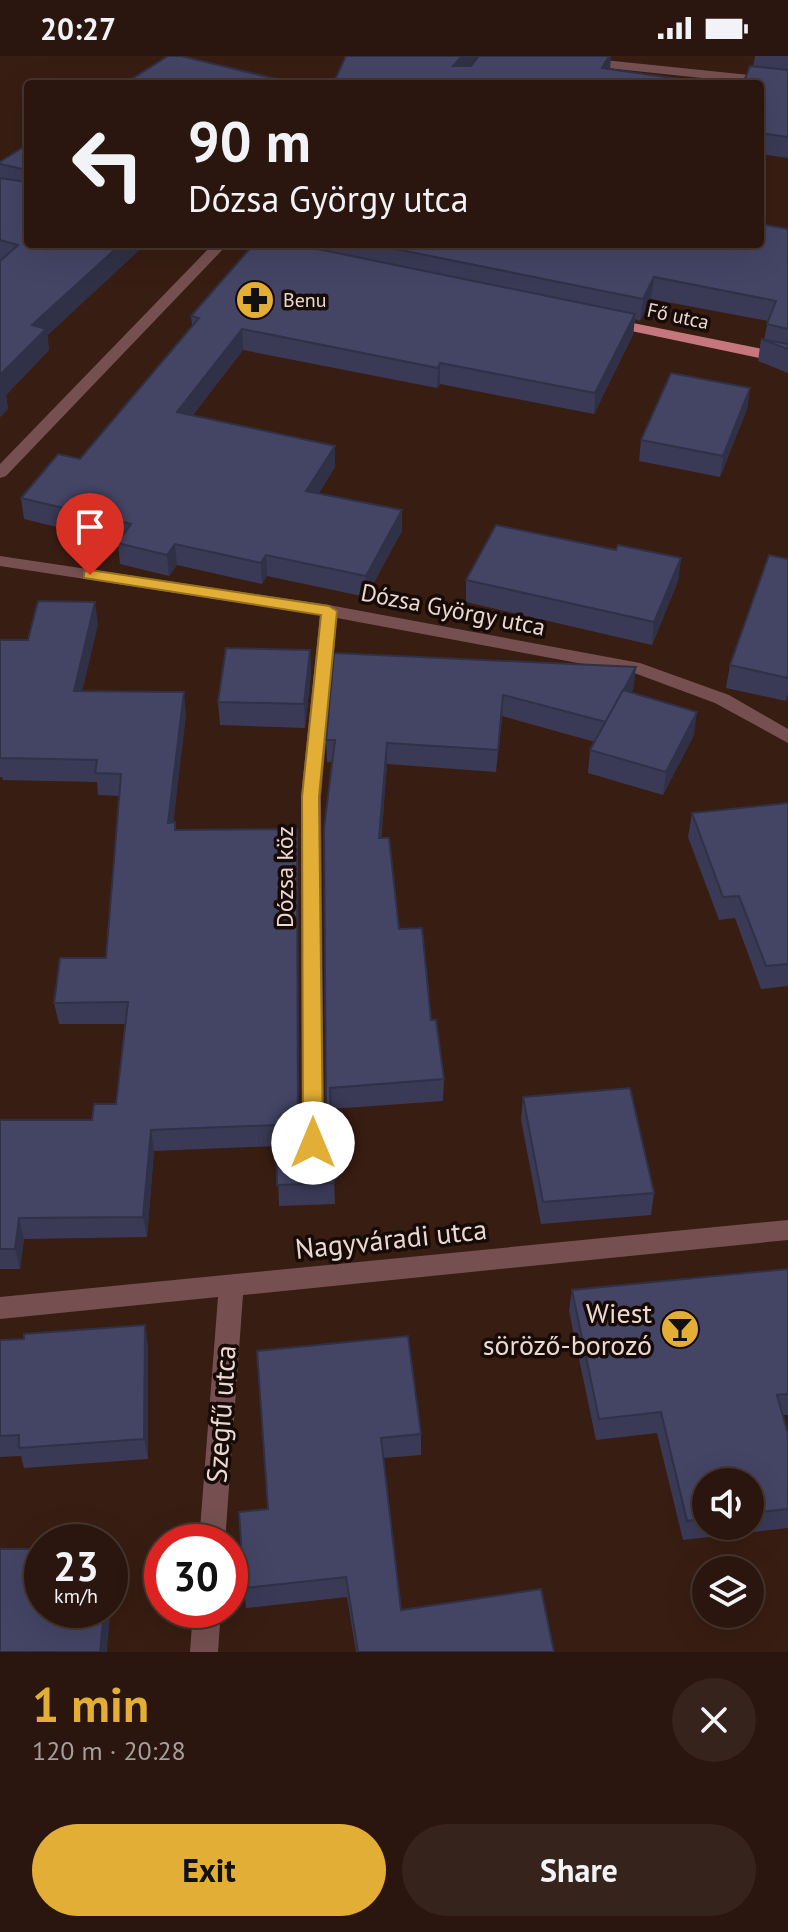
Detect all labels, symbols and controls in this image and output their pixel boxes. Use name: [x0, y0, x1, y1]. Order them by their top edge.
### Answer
text: 20:27: [40, 9, 116, 48]
text: 90 m: [188, 105, 311, 177]
icon: left: [56, 112, 160, 216]
text: Dózsa György utca: [188, 175, 469, 222]
pharmacy icon: Benu: [234, 279, 276, 321]
place label: Benu: [283, 287, 327, 313]
street label: Fő utca: [645, 297, 711, 335]
pin: [56, 493, 124, 575]
icon: arrive: [68, 505, 112, 549]
street label: Dózsa György utca: [358, 576, 548, 643]
street label: Dózsa köz: [269, 826, 300, 928]
position arrow: [271, 1101, 355, 1185]
street label: Nagyváradi utca: [293, 1210, 489, 1267]
place label: Wiest söröző-borozó: [483, 1294, 652, 1363]
bar icon: Wiest söröző-borozó: [659, 1308, 701, 1350]
street label: Szegfű utca: [197, 1344, 244, 1484]
map controls: [692, 1468, 764, 1628]
button: sound: [692, 1468, 764, 1540]
speed limit sign: 30: [144, 1524, 248, 1628]
text: 23: [53, 1540, 99, 1592]
button: layers: [692, 1556, 764, 1628]
text: km/h: [54, 1583, 98, 1609]
text: 1 min: [32, 1673, 149, 1735]
button: close: [672, 1678, 756, 1762]
text: 120 m · 20:28: [32, 1734, 186, 1767]
button: Exit: [32, 1824, 386, 1916]
button: Share: [402, 1824, 756, 1916]

